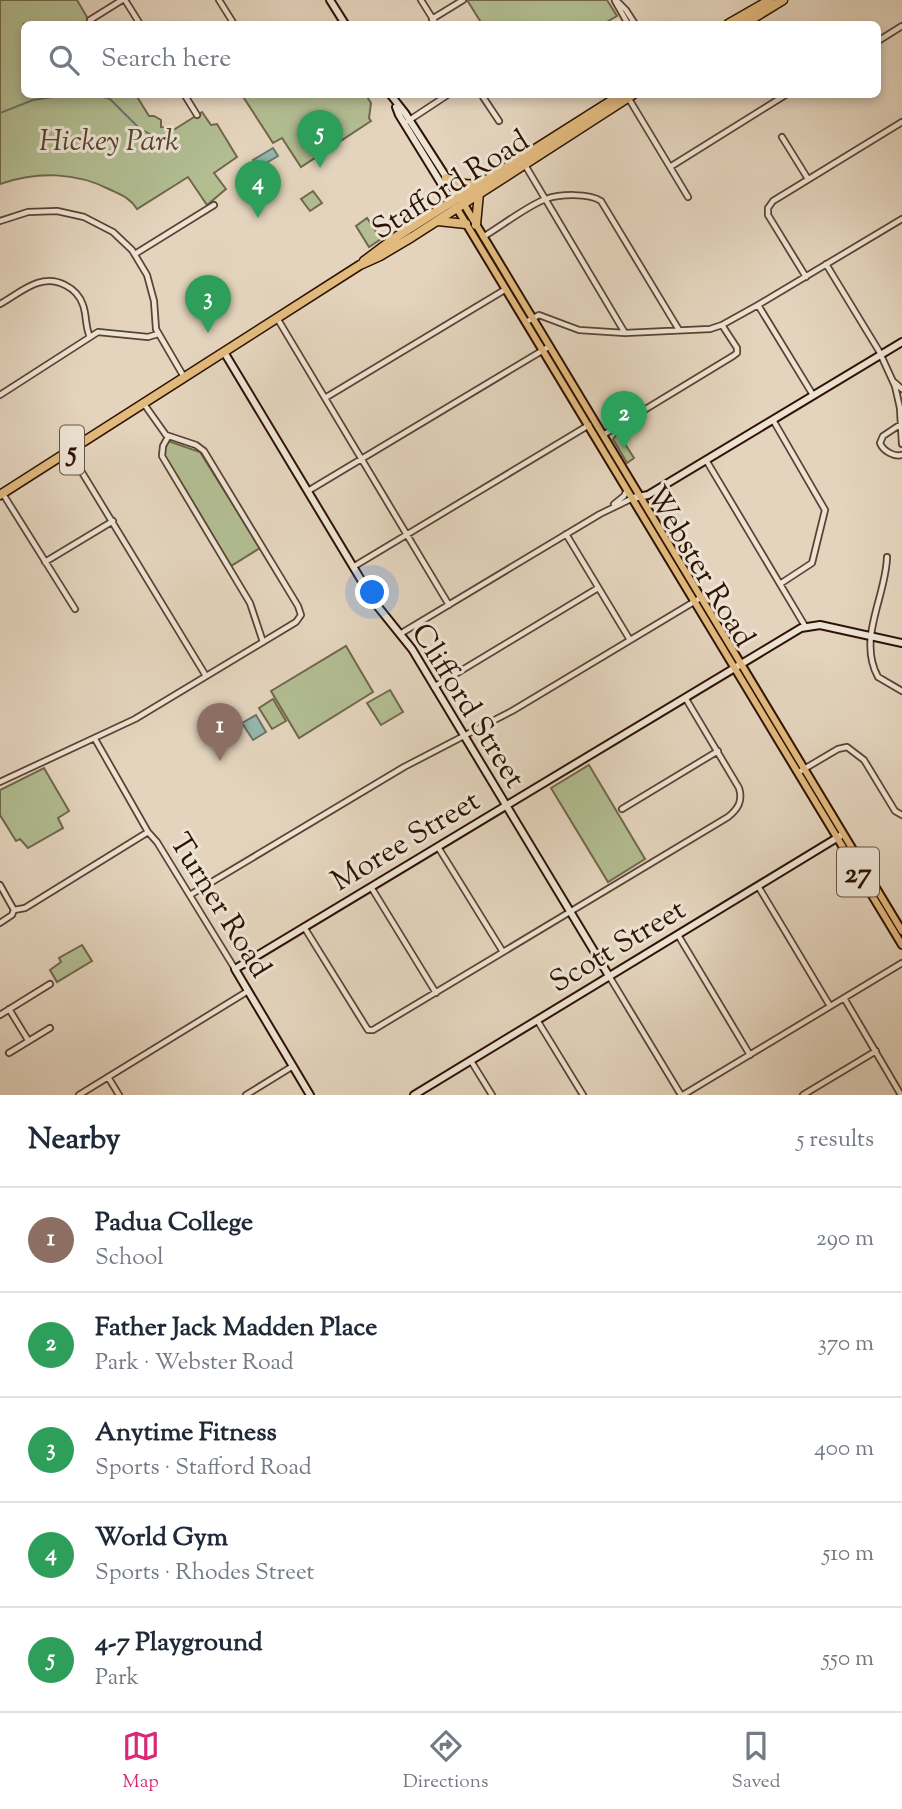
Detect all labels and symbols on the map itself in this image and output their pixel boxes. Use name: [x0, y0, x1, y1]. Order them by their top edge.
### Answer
pin: 5: [297, 110, 343, 168]
park label: Hickey Park: [39, 121, 179, 164]
street label: Stafford Road: [364, 121, 538, 252]
pin: 4: [235, 160, 281, 218]
pin: 3: [185, 275, 231, 333]
pin: 2: [601, 391, 647, 449]
road number: 5: [60, 426, 84, 475]
street label: Webster Road: [634, 478, 764, 656]
your location: [355, 575, 389, 609]
street label: Clifford Street: [399, 616, 535, 797]
pin: 1: [197, 703, 243, 761]
street label: Moree Street: [324, 781, 489, 903]
street label: Turner Road: [157, 826, 280, 987]
road number: 27: [837, 848, 879, 896]
street label: Scott Street: [542, 890, 695, 1005]

